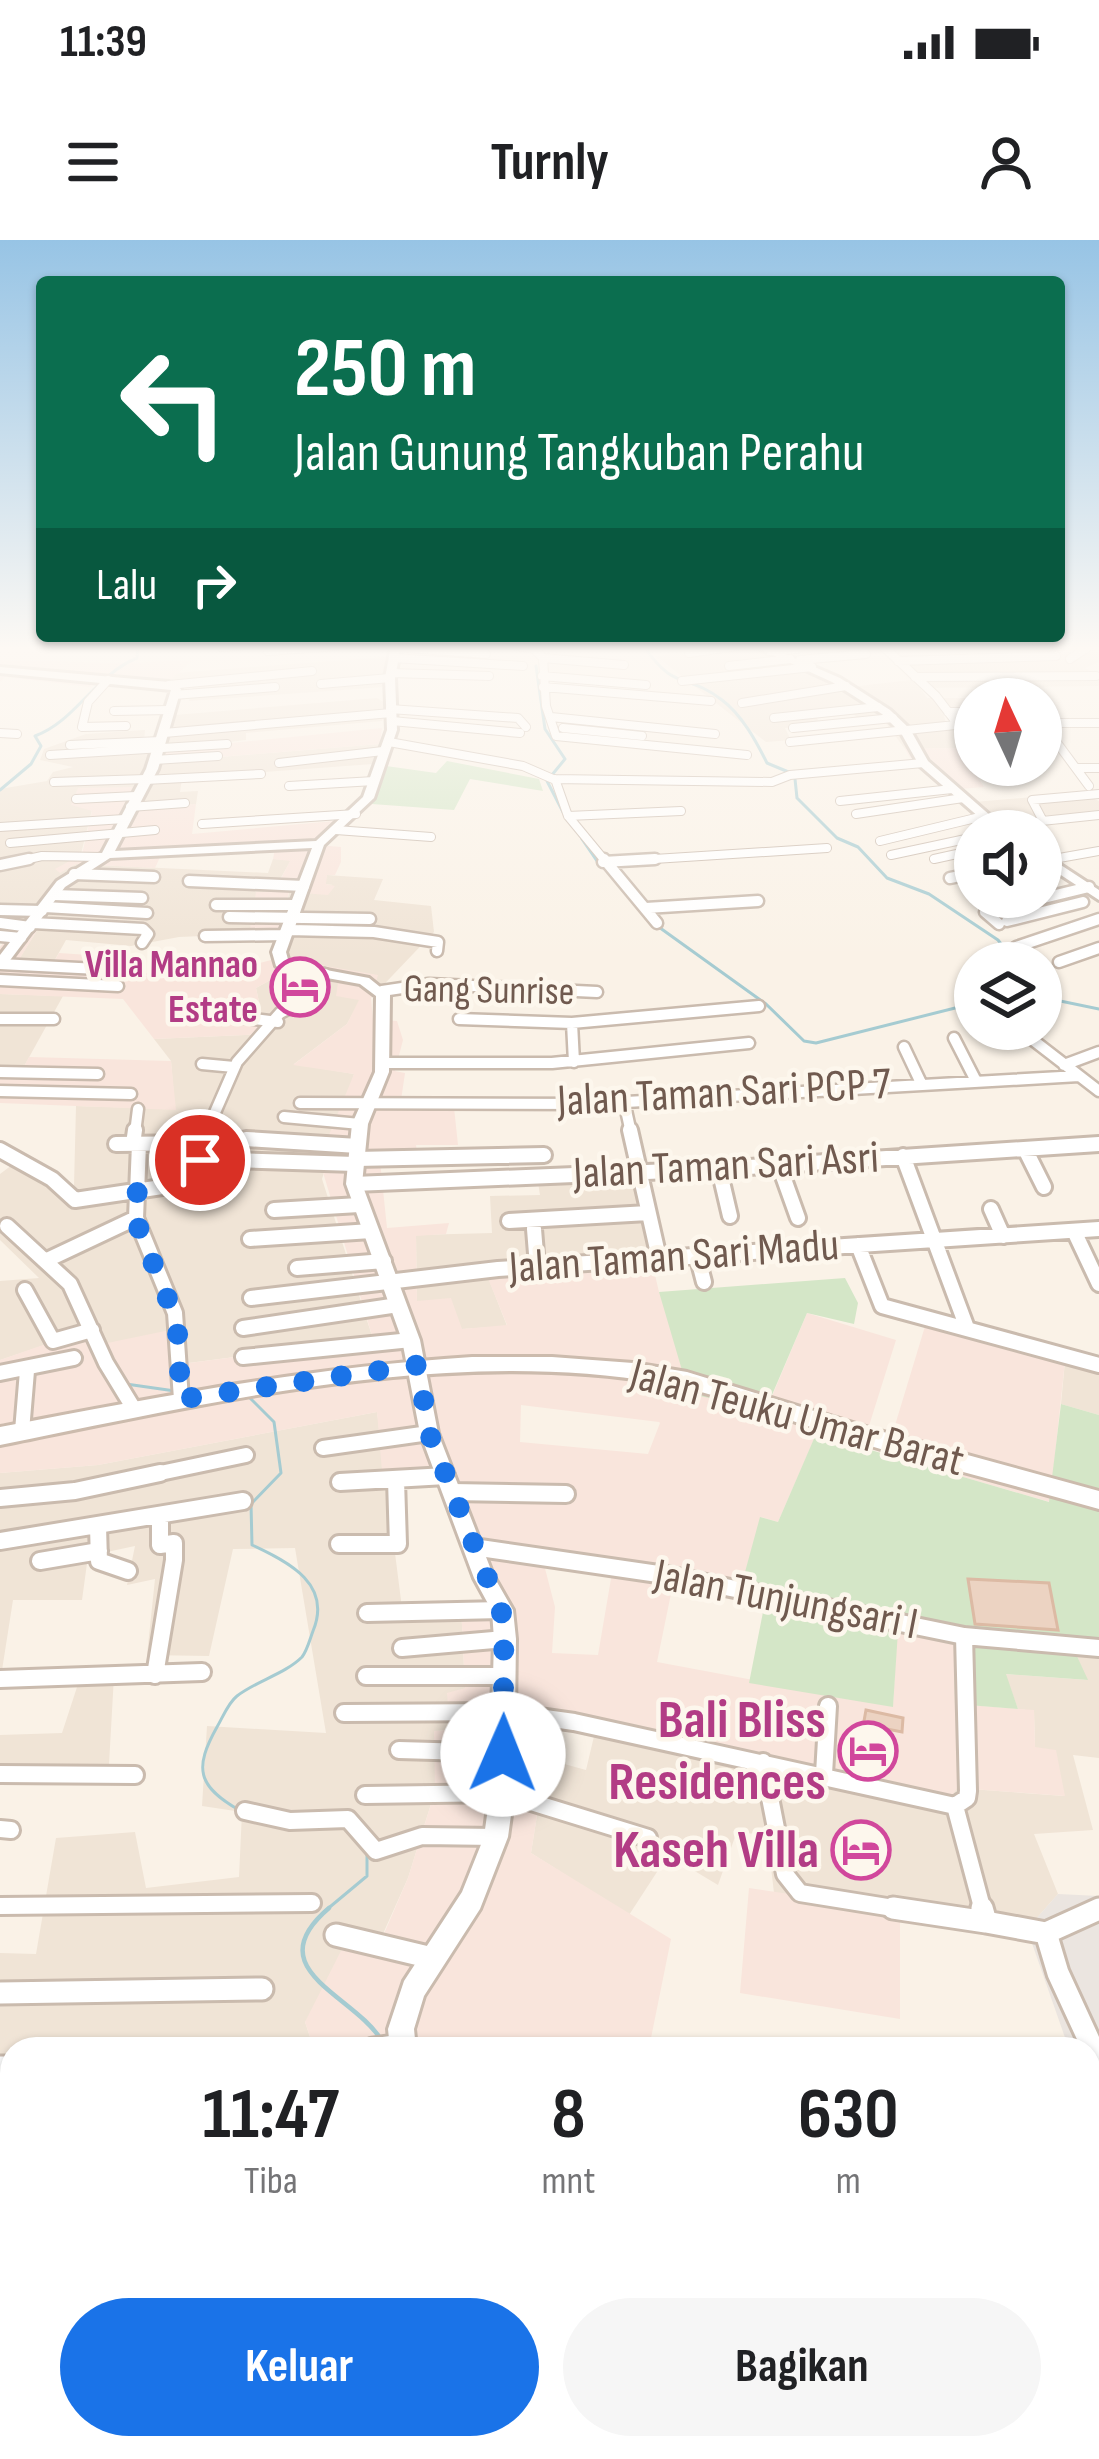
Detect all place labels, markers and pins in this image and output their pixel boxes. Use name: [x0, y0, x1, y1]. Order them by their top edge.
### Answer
place label: Villa Mannao Estate: [85, 942, 258, 1034]
hotel icon: Villa Mannao Estate: [269, 956, 331, 1018]
pin: [149, 1109, 251, 1211]
place label: Bali Bliss Residences: [608, 1688, 826, 1815]
hotel icon: Bali Bliss Residences: [837, 1720, 899, 1782]
place label: Kaseh Villa: [613, 1818, 819, 1883]
hotel icon: Kaseh Villa: [830, 1819, 892, 1881]

